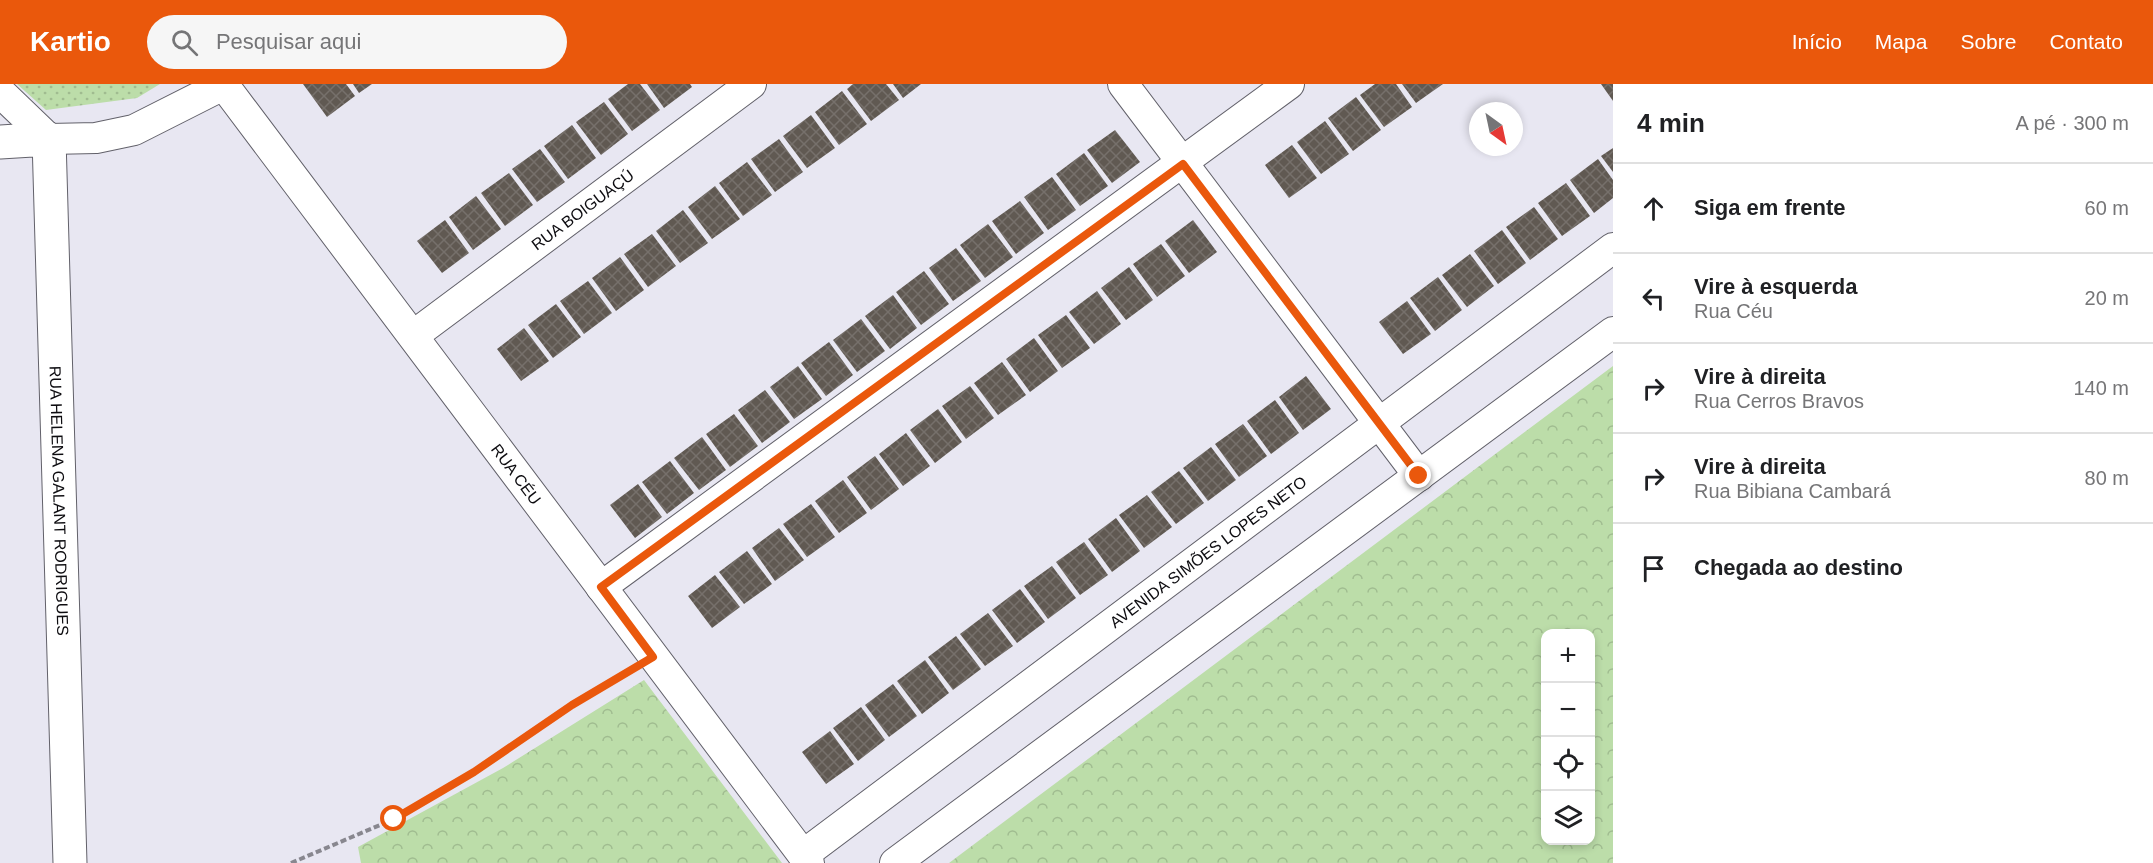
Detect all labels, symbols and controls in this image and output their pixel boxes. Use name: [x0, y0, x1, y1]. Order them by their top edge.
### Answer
search box: [147, 15, 567, 69]
text: Kartio: [30, 26, 111, 57]
icon: search: [168, 26, 201, 59]
text: Pesquisar aqui: [216, 29, 361, 54]
text: Início: [1792, 30, 1842, 53]
text: Mapa: [1875, 30, 1927, 53]
text: Sobre: [1960, 30, 2016, 53]
text: Contato: [2049, 30, 2123, 53]
north arrow: [1469, 102, 1523, 156]
text: 4 min: [1637, 108, 1705, 138]
text: A pé · 300 m: [2016, 112, 2129, 134]
street label: RUA BOIGUAÇÚ: [528, 166, 637, 253]
icon: ahead: [1637, 192, 1670, 225]
text: Siga em frente: [1694, 195, 1846, 220]
text: 60 m: [2085, 197, 2129, 219]
text: Vire à esquerda: [1694, 274, 1857, 299]
icon: left: [1637, 282, 1670, 315]
text: 20 m: [2085, 287, 2129, 309]
text: Rua Céu: [1694, 300, 1773, 322]
text: Vire à direita: [1694, 364, 1826, 389]
street label: RUA HELENA GALANT RODRIGUES: [47, 366, 71, 636]
icon: right: [1637, 372, 1670, 405]
text: 140 m: [2073, 377, 2129, 399]
text: Rua Cerros Bravos: [1694, 390, 1864, 412]
street label: RUA CÉU: [488, 441, 544, 508]
text: Vire à direita: [1694, 454, 1826, 479]
route end: [1405, 462, 1431, 488]
icon: right: [1637, 462, 1670, 495]
text: 80 m: [2085, 467, 2129, 489]
street label: AVENIDA SIMÕES LOPES NETO: [1107, 473, 1310, 631]
text: Rua Bibiana Cambará: [1694, 480, 1891, 502]
icon: arrive: [1637, 552, 1670, 585]
text: Chegada ao destino: [1694, 555, 1903, 580]
map controls: [1541, 629, 1595, 845]
button: +: [1541, 629, 1595, 683]
button: −: [1541, 683, 1595, 737]
button: locate: [1541, 737, 1595, 791]
button: layers: [1541, 791, 1595, 845]
route start: [380, 805, 406, 831]

